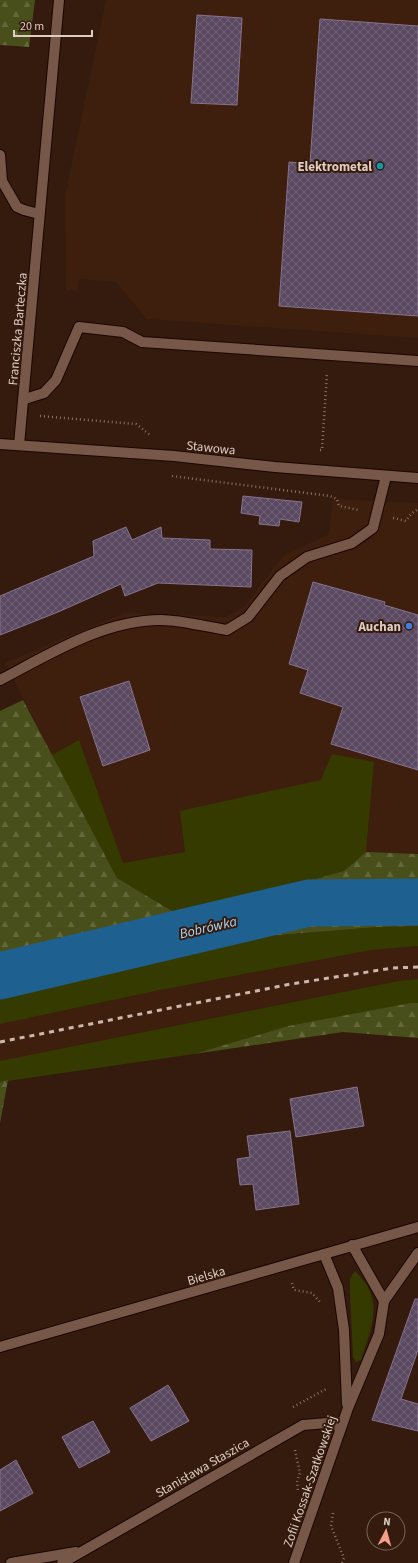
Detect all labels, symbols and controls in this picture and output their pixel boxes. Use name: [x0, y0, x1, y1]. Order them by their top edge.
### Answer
scale bar: [14, 12, 92, 38]
text: 20 m: [20, 18, 44, 35]
place label: Elektrometal: [297, 158, 372, 176]
marker: Elektrometal: [375, 161, 385, 171]
street label: Franciszka Barteczka: [4, 272, 32, 386]
street label: Stawowa: [185, 436, 236, 460]
place label: Auchan: [357, 618, 401, 636]
marker: Auchan: [404, 621, 414, 631]
water label: Bobrówka: [178, 912, 239, 944]
street label: Bielska: [185, 1262, 227, 1290]
street label: Zofii Kossak-Szatkowskiej: [279, 1413, 341, 1550]
street label: Stanisława Staszica: [152, 1434, 253, 1502]
north arrow: [366, 1511, 406, 1551]
text: N: [383, 1514, 391, 1529]

